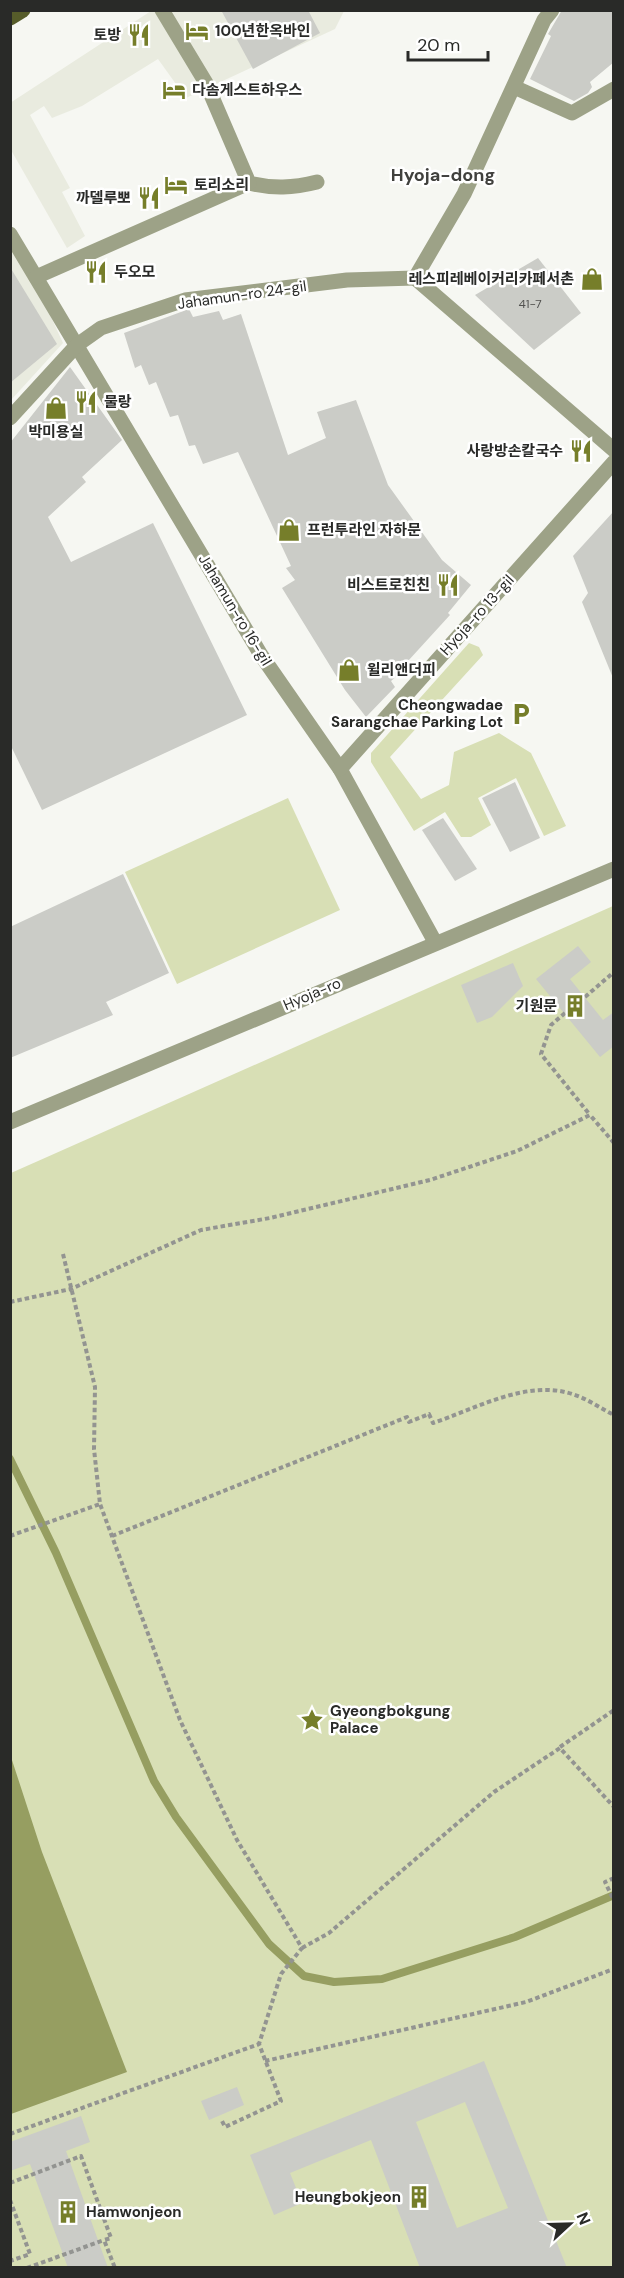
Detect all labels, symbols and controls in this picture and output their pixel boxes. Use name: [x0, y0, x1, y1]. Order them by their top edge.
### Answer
hotel icon: 100년한옥바인: [184, 18, 210, 44]
place label: 100년한옥바인: [215, 21, 311, 41]
restaurant icon: 토방: [126, 22, 152, 48]
scale bar: [408, 24, 488, 62]
place label: 토방: [93, 25, 121, 45]
text: 20 m: [417, 33, 460, 57]
hotel icon: 다솜게스트하우스: [161, 77, 187, 103]
place label: 다솜게스트하우스: [192, 80, 303, 100]
district label: Hyoja-dong: [391, 163, 495, 187]
hotel icon: 토리소리: [163, 172, 189, 198]
place label: 토리소리: [194, 175, 249, 195]
restaurant icon: 까델루뽀: [136, 185, 162, 211]
place label: 까델루뽀: [76, 188, 131, 208]
restaurant icon: 두오모: [83, 259, 109, 285]
place label: 두오모: [114, 262, 156, 282]
shop icon: 레스피레베이커리카페서촌: [579, 266, 605, 292]
place label: 레스피레베이커리카페서촌: [408, 269, 574, 289]
street label: Jahamun-ro 24-gil: [176, 276, 308, 314]
house number: 41-7: [518, 296, 542, 312]
restaurant icon: 물랑: [73, 389, 99, 415]
place label: 물랑: [104, 392, 132, 412]
shop icon: 박미용실: [43, 395, 69, 421]
place label: 박미용실: [28, 422, 84, 442]
restaurant icon: 사랑방손칼국수: [568, 438, 594, 464]
place label: 사랑방손칼국수: [466, 441, 563, 461]
shop icon: 프런투라인 자하문: [276, 517, 302, 543]
place label: 프런투라인 자하문: [307, 520, 421, 540]
street label: Jahamun-ro 16-gil: [194, 550, 276, 670]
street label: Hyoja-ro 13-gil: [436, 570, 518, 660]
restaurant icon: 비스트로친친: [435, 572, 461, 598]
place label: 비스트로친친: [347, 575, 430, 595]
shop icon: 윌리앤더피: [336, 657, 362, 683]
place label: 윌리앤더피: [367, 660, 436, 680]
place label: Cheongwadae Sarangchae Parking Lot: [331, 695, 503, 732]
parking icon: Cheongwadae Sarangchae Parking Lot: [508, 701, 534, 727]
street label: Hyoja-ro: [280, 973, 344, 1015]
building icon: 기원문: [562, 993, 588, 1019]
place label: 기원문: [516, 996, 557, 1016]
place label: Gyeongbokgung Palace: [330, 1701, 451, 1738]
place icon: Gyeongbokgung Palace: [299, 1707, 325, 1733]
building icon: Heungbokjeon: [406, 2184, 432, 2210]
place label: Heungbokjeon: [295, 2187, 401, 2207]
north arrow: [540, 2194, 600, 2254]
building icon: Hamwonjeon: [55, 2199, 81, 2225]
place label: Hamwonjeon: [86, 2202, 182, 2222]
text: N: [572, 2209, 595, 2228]

